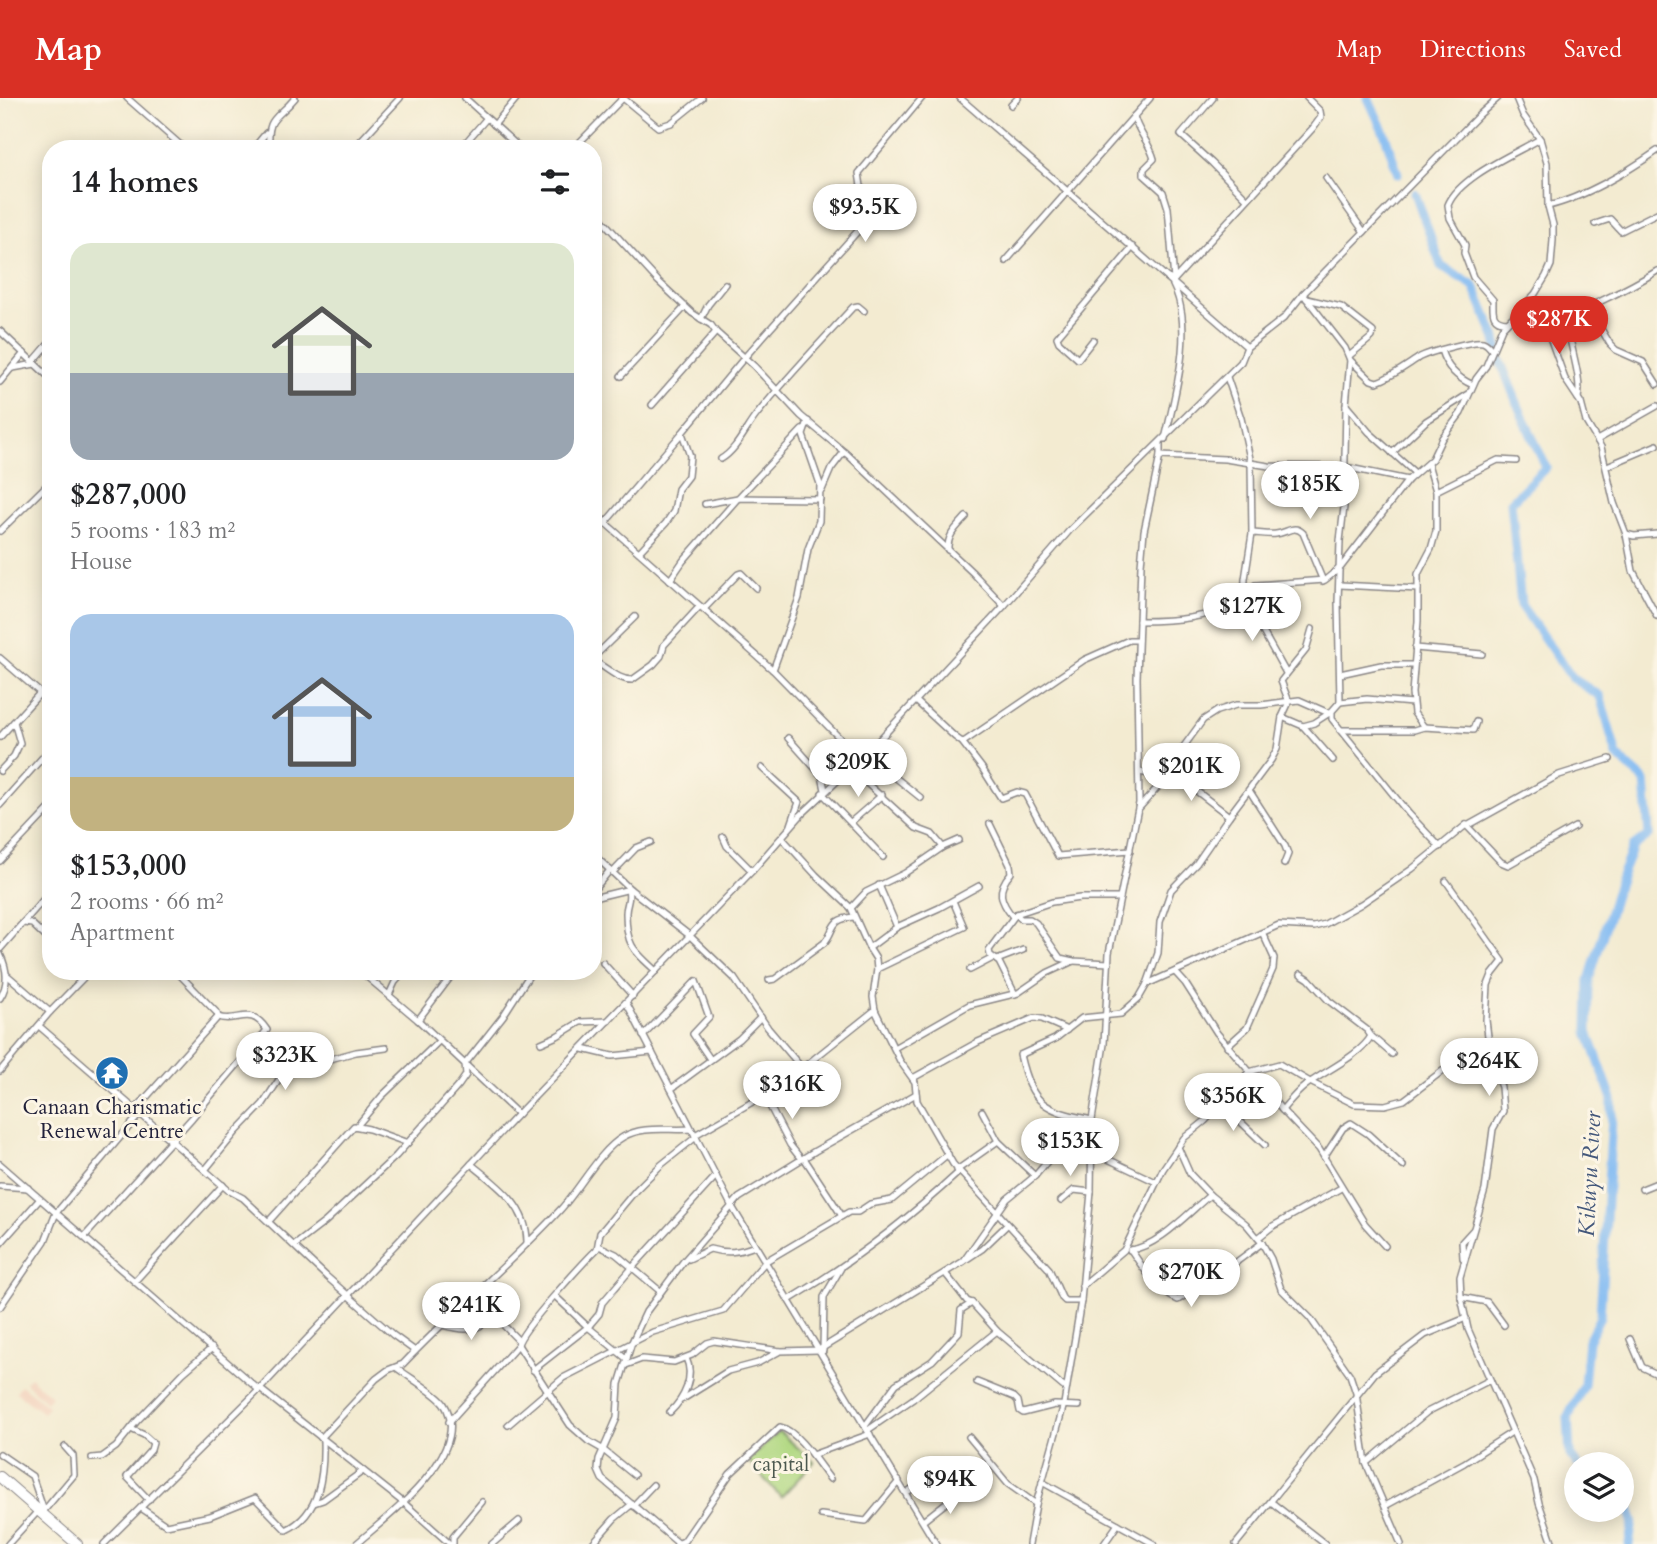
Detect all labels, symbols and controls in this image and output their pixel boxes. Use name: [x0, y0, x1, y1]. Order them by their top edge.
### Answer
text: Map: [35, 27, 102, 72]
text: Map: [1336, 33, 1382, 66]
text: Directions: [1420, 33, 1526, 66]
text: Saved: [1564, 33, 1622, 66]
text: 14 homes: [70, 162, 199, 203]
icon: filters: [536, 163, 574, 201]
pin: $93.5K: [808, 184, 922, 244]
text: $93.5K: [829, 191, 901, 222]
icon: home: [259, 288, 385, 414]
pin: $287K: [1510, 296, 1608, 356]
text: $287K: [1526, 303, 1592, 334]
pin: $185K: [1261, 462, 1359, 521]
text: $185K: [1277, 468, 1343, 499]
text: $287,000: [70, 474, 186, 515]
text: 5 rooms · 183 m²: [70, 515, 235, 546]
text: House: [70, 546, 132, 577]
pin: $127K: [1203, 584, 1301, 643]
text: $127K: [1219, 590, 1285, 621]
icon: home: [259, 659, 385, 785]
pin: $209K: [809, 740, 907, 799]
pin: $201K: [1142, 744, 1240, 803]
text: $209K: [825, 746, 891, 777]
text: $201K: [1158, 750, 1224, 781]
text: $153,000: [70, 845, 186, 886]
text: 2 rooms · 66 m²: [70, 886, 223, 917]
text: Apartment: [70, 917, 174, 948]
pin: $323K: [236, 1032, 334, 1092]
pin: $264K: [1440, 1038, 1538, 1098]
text: $323K: [252, 1039, 318, 1070]
text: $264K: [1456, 1045, 1522, 1076]
temple icon: Canaan Charismatic Renewal Centre: [93, 1054, 131, 1092]
pin: $316K: [743, 1062, 841, 1121]
text: $316K: [759, 1068, 825, 1099]
pin: $356K: [1184, 1074, 1282, 1133]
text: $356K: [1200, 1080, 1266, 1111]
place label: Canaan Charismatic Renewal Centre: [23, 1093, 202, 1146]
water label: Kikuyu River: [1571, 1109, 1608, 1238]
pin: $153K: [1021, 1118, 1119, 1178]
text: $153K: [1037, 1125, 1103, 1156]
pin: $270K: [1142, 1250, 1240, 1309]
text: $270K: [1158, 1256, 1224, 1287]
pin: $241K: [422, 1282, 520, 1342]
text: $241K: [438, 1289, 504, 1320]
park label: capital: [753, 1450, 809, 1479]
map controls: [1564, 1452, 1634, 1522]
button: layers: [1564, 1452, 1634, 1522]
pin: $94K: [909, 1456, 991, 1516]
text: $94K: [923, 1463, 977, 1494]

